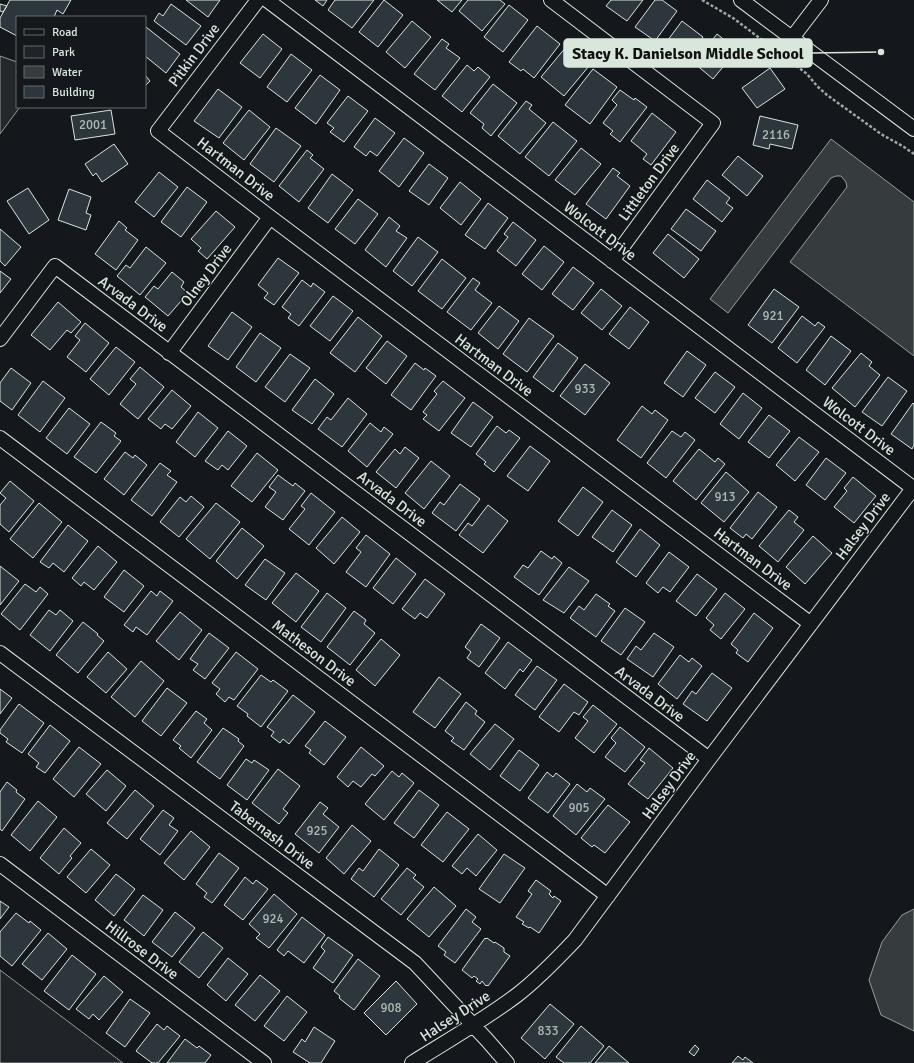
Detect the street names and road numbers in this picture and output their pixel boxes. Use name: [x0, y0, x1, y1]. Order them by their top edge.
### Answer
street label: Pitkin Drive: [164, 20, 224, 90]
street label: Hartman Drive: [194, 133, 278, 205]
street label: Littleton Drive: [615, 140, 683, 224]
street label: Wolcott Drive: [560, 198, 640, 264]
street label: Olney Drive: [177, 240, 235, 310]
street label: Arvada Drive: [95, 272, 171, 336]
street label: Hartman Drive: [451, 330, 537, 400]
street label: Wolcott Drive: [819, 393, 899, 459]
street label: Arvada Drive: [354, 467, 430, 531]
street label: Halsey Drive: [832, 489, 894, 563]
street label: Hartman Drive: [710, 524, 796, 594]
street label: Matheson Drive: [269, 616, 359, 690]
street label: Arvada Drive: [612, 662, 688, 726]
street label: Halsey Drive: [638, 747, 700, 823]
street label: Tabernash Drive: [226, 797, 318, 873]
street label: Hillrose Drive: [102, 917, 182, 983]
street label: Halsey Drive: [417, 987, 493, 1045]

